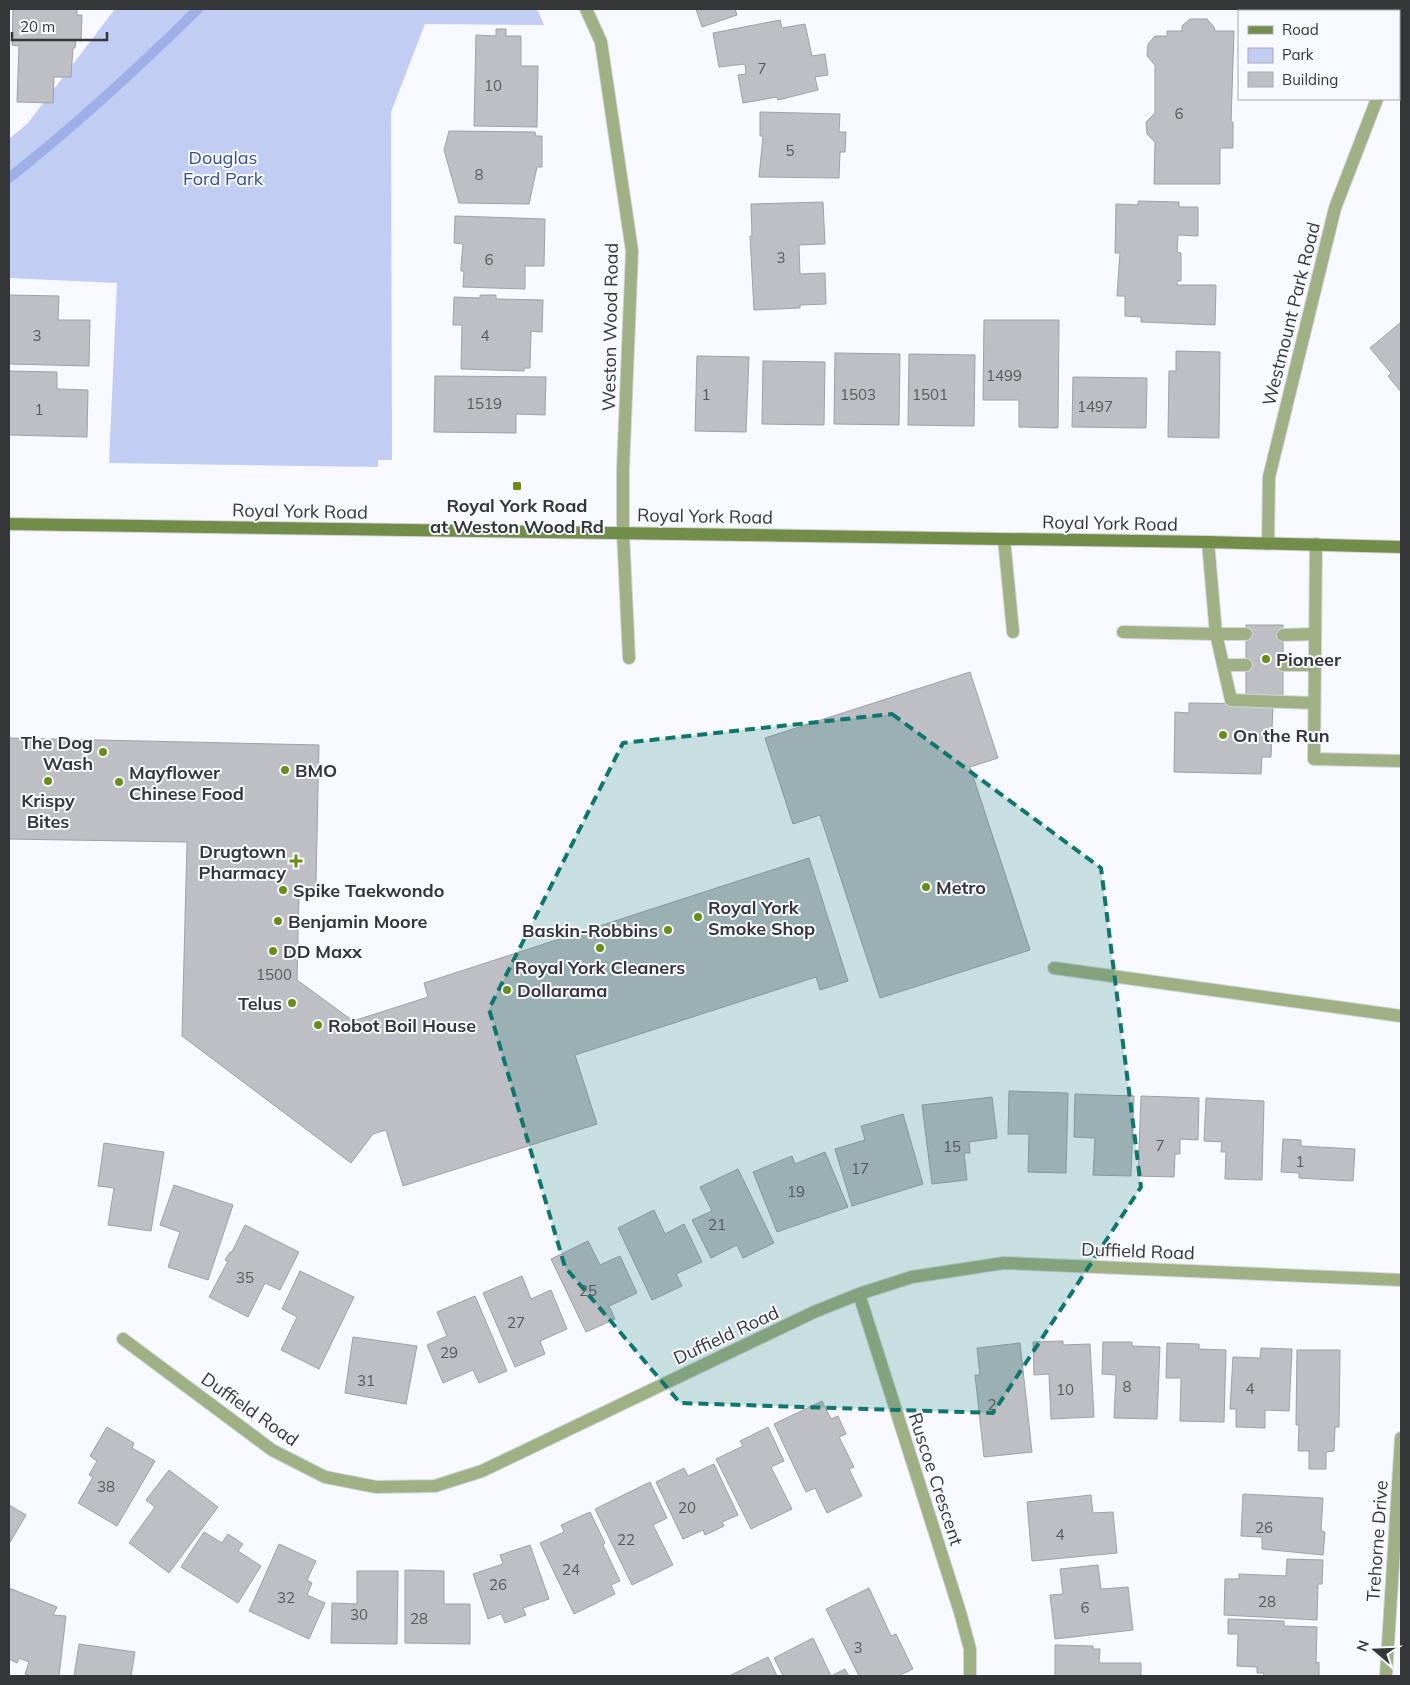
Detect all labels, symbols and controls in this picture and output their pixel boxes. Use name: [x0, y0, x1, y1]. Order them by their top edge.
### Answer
scale bar: [12, 10, 108, 42]
legend: [1238, 10, 1400, 100]
text: 20 m: [20, 17, 55, 36]
text: Road: [1282, 20, 1319, 39]
text: Park: [1282, 45, 1314, 64]
house number: 7: [757, 59, 767, 78]
text: Building: [1282, 70, 1338, 89]
house number: 10: [484, 76, 502, 95]
house number: 6: [1174, 104, 1184, 123]
house number: 5: [785, 141, 795, 160]
park label: Douglas Ford Park: [183, 146, 264, 190]
house number: 8: [474, 165, 484, 184]
street label: Westmount Park Road: [1257, 220, 1325, 408]
street label: Weston Wood Road: [597, 243, 623, 411]
house number: 3: [776, 248, 786, 267]
house number: 6: [484, 250, 494, 269]
house number: 3: [32, 326, 42, 345]
house number: 4: [480, 326, 490, 345]
house number: 1499: [986, 366, 1022, 385]
house number: 1: [701, 385, 711, 404]
house number: 1503: [840, 385, 876, 404]
house number: 1501: [912, 385, 948, 404]
house number: 1519: [466, 394, 502, 413]
house number: 1497: [1077, 397, 1113, 416]
house number: 1: [34, 400, 44, 419]
marker: Royal York Road at Weston Wood Rd: [511, 480, 523, 492]
place label: Royal York Road at Weston Wood Rd: [430, 494, 604, 538]
street label: Royal York Road: [232, 498, 368, 524]
street label: Royal York Road: [637, 503, 773, 529]
street label: Royal York Road: [1042, 510, 1178, 536]
place label: Pioneer: [1276, 648, 1342, 671]
marker: Pioneer: [1260, 653, 1272, 665]
place label: On the Run: [1233, 724, 1330, 747]
marker: On the Run: [1217, 729, 1229, 741]
place label: The Dog Wash: [21, 731, 93, 775]
marker: The Dog Wash: [97, 746, 109, 758]
place label: BMO: [295, 759, 337, 782]
place label: Mayflower Chinese Food: [129, 761, 244, 805]
marker: BMO: [279, 764, 291, 776]
marker: Krispy Bites: [42, 775, 54, 787]
marker: Mayflower Chinese Food: [113, 776, 125, 788]
place label: Krispy Bites: [21, 789, 75, 833]
place label: Drugtown Pharmacy: [199, 840, 286, 884]
marker: Drugtown Pharmacy: [290, 855, 302, 867]
place label: Metro: [936, 876, 986, 899]
place label: Spike Taekwondo: [293, 879, 444, 902]
marker: Metro: [920, 881, 932, 893]
marker: Spike Taekwondo: [277, 884, 289, 896]
place label: Royal York Smoke Shop: [708, 896, 815, 940]
place label: Benjamin Moore: [288, 910, 428, 933]
marker: Royal York Smoke Shop: [692, 911, 704, 923]
marker: Benjamin Moore: [272, 915, 284, 927]
place label: Baskin-Robbins: [522, 919, 658, 942]
marker: Baskin-Robbins: [662, 924, 674, 936]
place label: DD Maxx: [283, 940, 363, 963]
marker: Royal York Cleaners: [594, 942, 606, 954]
marker: DD Maxx: [267, 945, 279, 957]
place label: Royal York Cleaners: [515, 956, 685, 979]
house number: 1500: [256, 965, 292, 984]
place label: Dollarama: [517, 979, 607, 1002]
marker: Dollarama: [501, 984, 513, 996]
place label: Telus: [238, 992, 282, 1015]
marker: Telus: [286, 997, 298, 1009]
place label: Robot Boil House: [328, 1014, 476, 1037]
marker: Robot Boil House: [312, 1019, 324, 1031]
house number: 7: [1155, 1136, 1165, 1155]
house number: 15: [943, 1137, 961, 1156]
house number: 1: [1295, 1152, 1305, 1171]
house number: 17: [851, 1159, 869, 1178]
house number: 19: [787, 1182, 805, 1201]
house number: 21: [708, 1215, 726, 1234]
street label: Duffield Road: [1081, 1238, 1195, 1264]
house number: 35: [236, 1268, 254, 1287]
house number: 25: [579, 1281, 597, 1300]
street label: Duffield Road: [670, 1301, 782, 1369]
house number: 27: [507, 1313, 525, 1332]
house number: 29: [440, 1343, 458, 1362]
street label: Duffield Road: [197, 1367, 303, 1451]
house number: 31: [357, 1371, 375, 1390]
house number: 8: [1122, 1377, 1132, 1396]
house number: 4: [1245, 1379, 1255, 1398]
house number: 10: [1056, 1380, 1074, 1399]
house number: 2: [987, 1395, 997, 1414]
street label: Ruscoe Crescent: [904, 1410, 968, 1548]
house number: 38: [97, 1477, 115, 1496]
street label: Trehorne Drive: [1361, 1480, 1393, 1602]
house number: 20: [678, 1498, 696, 1517]
house number: 26: [1255, 1518, 1273, 1537]
house number: 4: [1055, 1525, 1065, 1544]
house number: 22: [617, 1530, 635, 1549]
house number: 24: [562, 1560, 580, 1579]
house number: 26: [489, 1575, 507, 1594]
house number: 32: [277, 1588, 295, 1607]
house number: 28: [1258, 1592, 1276, 1611]
house number: 6: [1080, 1598, 1090, 1617]
house number: 30: [350, 1605, 368, 1624]
house number: 28: [410, 1609, 428, 1628]
north arrow: [1350, 1625, 1400, 1675]
house number: 3: [853, 1638, 863, 1657]
text: N: [1352, 1638, 1373, 1654]

